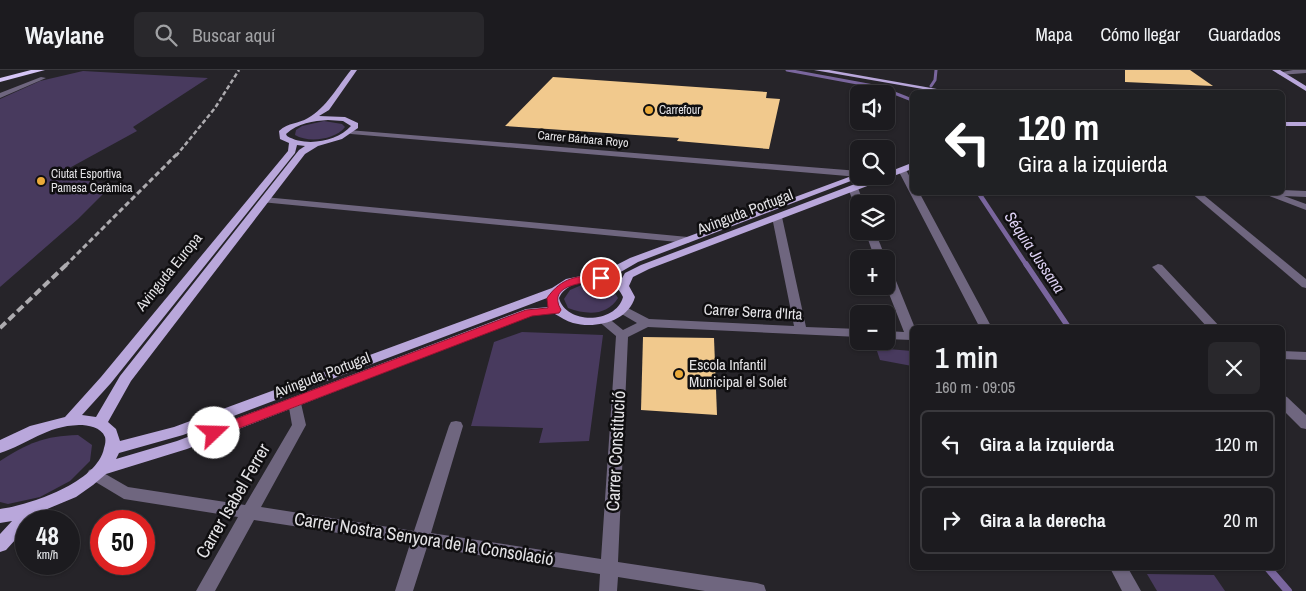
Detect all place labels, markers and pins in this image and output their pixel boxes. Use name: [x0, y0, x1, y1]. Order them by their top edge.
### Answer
place label: Carrefour: [659, 102, 701, 118]
marker: Carrefour: [643, 104, 655, 116]
place label: Ciutat Esportiva Pamesa Ceràmica: [51, 166, 133, 196]
marker: Ciutat Esportiva Pamesa Ceràmica: [35, 175, 47, 187]
pin: [580, 257, 622, 299]
place label: Escola Infantil Municipal el Solet: [689, 354, 787, 392]
marker: Escola Infantil Municipal el Solet: [673, 368, 685, 380]

